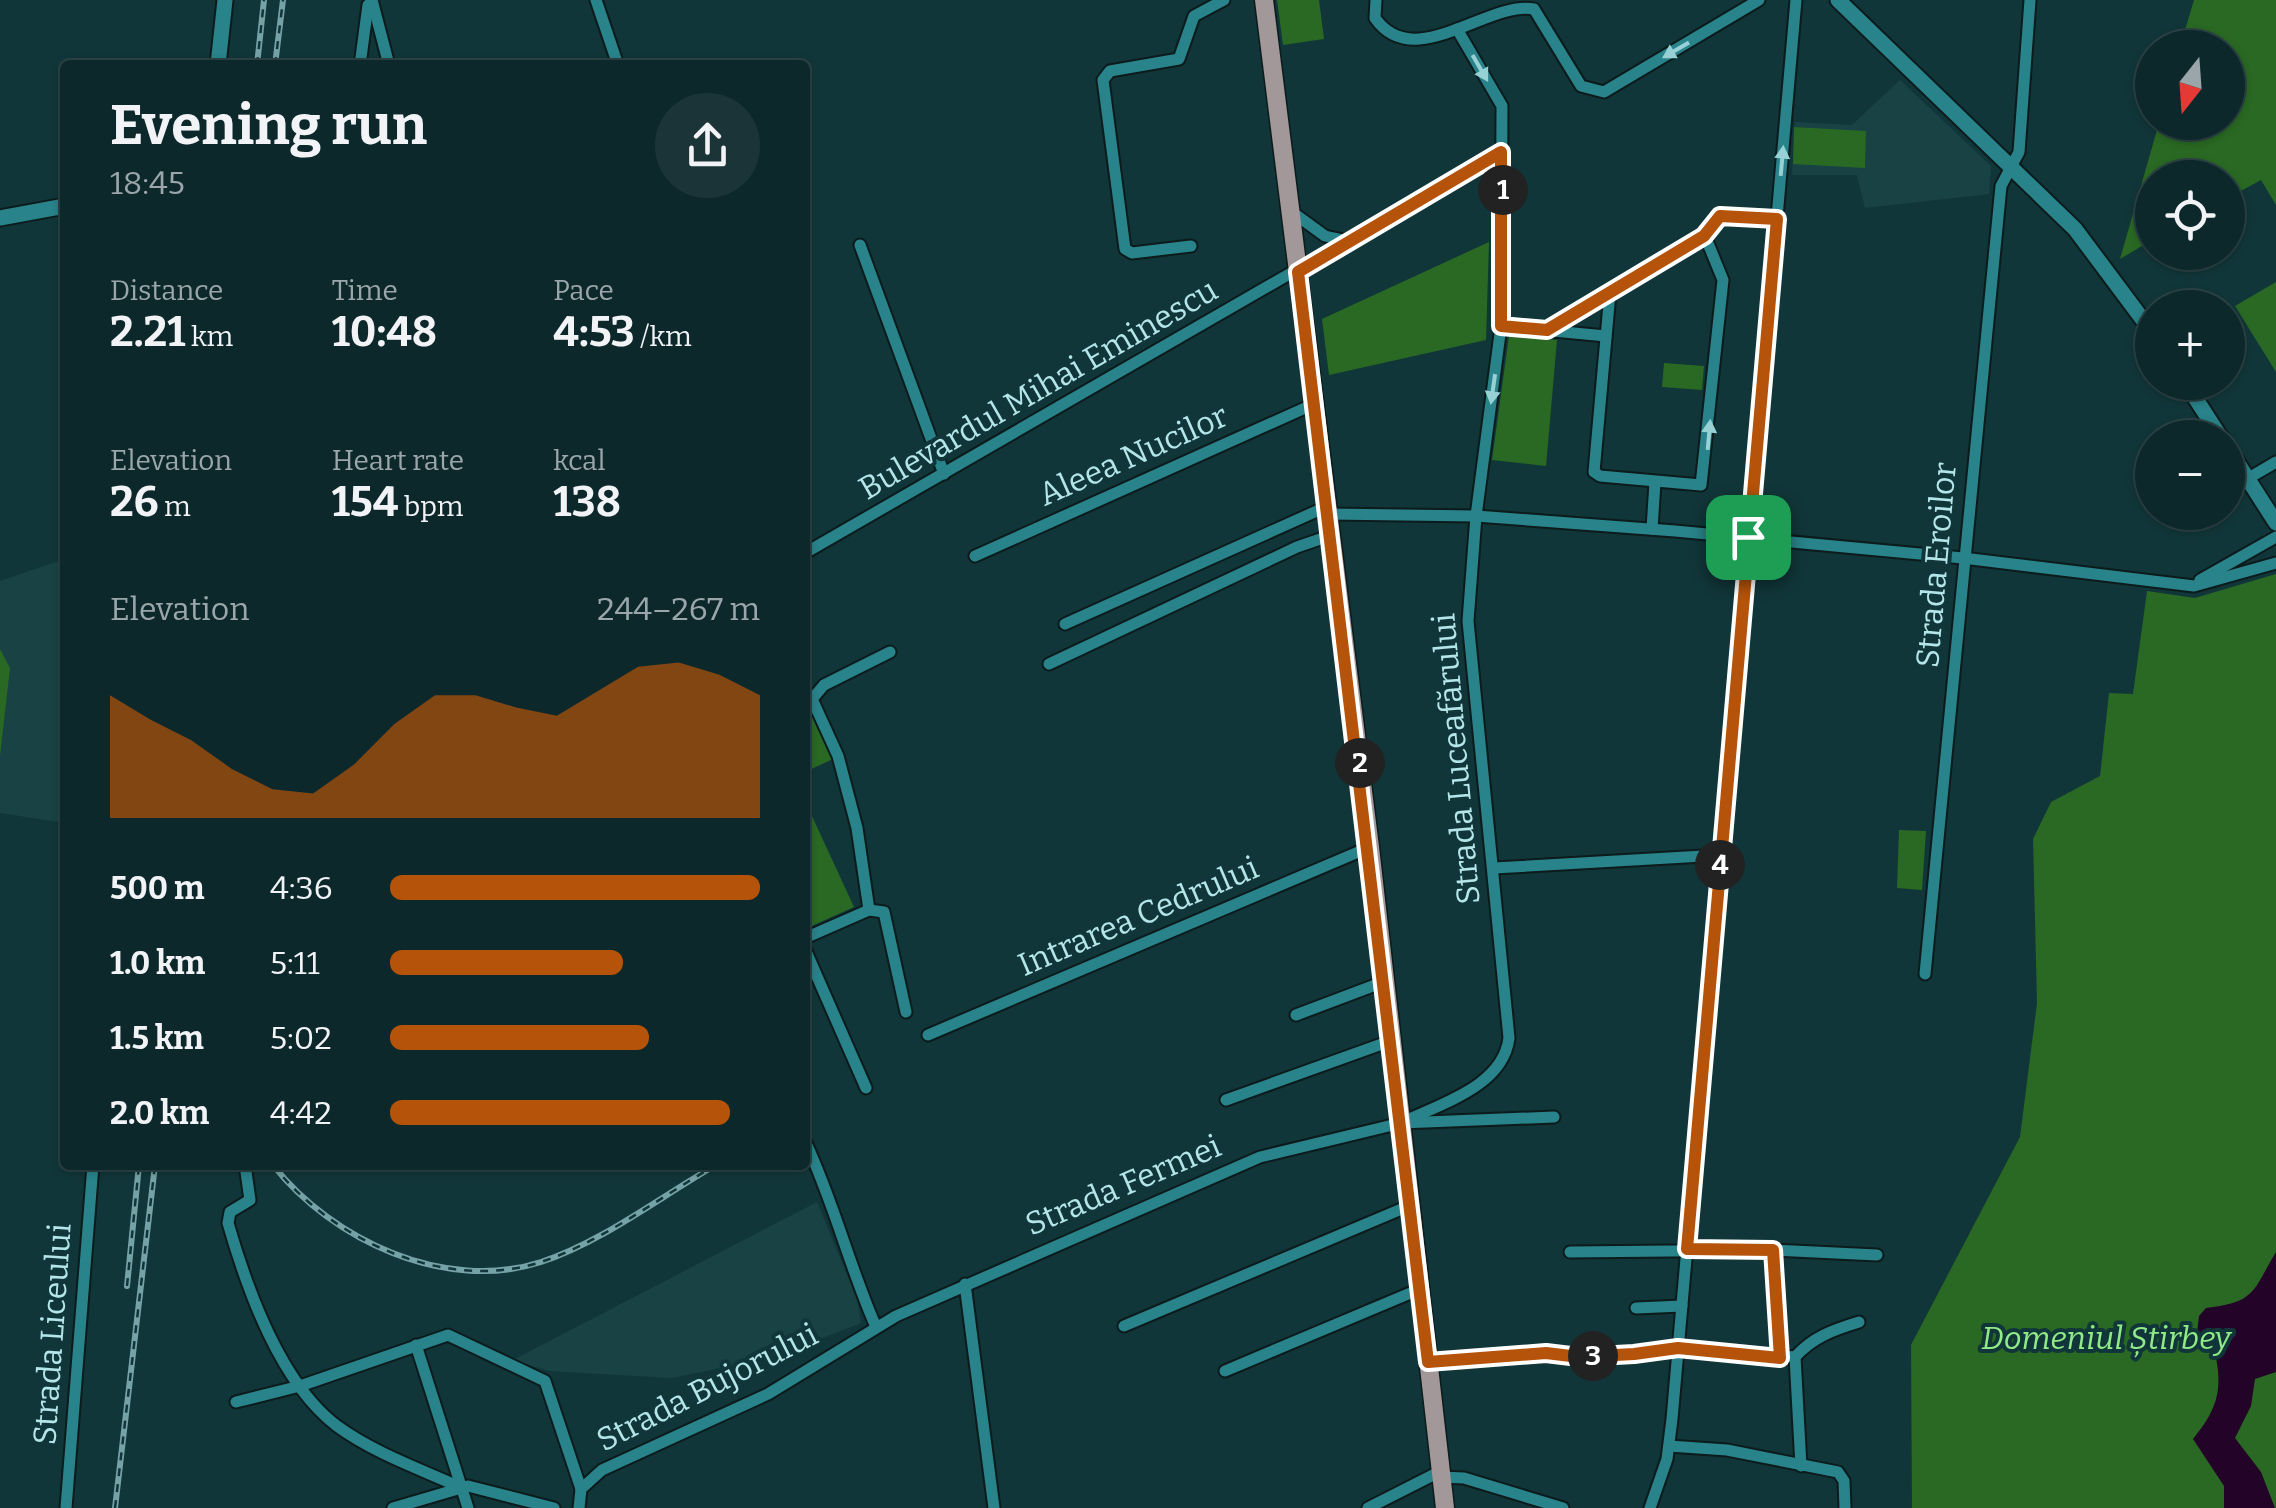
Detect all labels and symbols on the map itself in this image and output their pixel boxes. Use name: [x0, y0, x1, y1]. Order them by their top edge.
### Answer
north arrow: [2135, 30, 2245, 140]
one-way arrow: [1661, 41, 1690, 58]
one-way arrow: [1470, 54, 1488, 82]
one-way arrow: [1774, 145, 1790, 177]
pin: 1: [1478, 165, 1528, 215]
street label: Bulevardul Mihai Eminescu: [852, 271, 1224, 507]
one-way arrow: [1484, 374, 1500, 405]
street label: Aleea Nucilor: [1033, 396, 1233, 514]
one-way arrow: [1701, 419, 1717, 450]
street label: Strada Eroilor: [1908, 461, 1964, 669]
pin: [1706, 495, 1791, 580]
street label: Strada Luceafărului: [1424, 612, 1488, 906]
pin: 2: [1335, 738, 1385, 788]
pin: 4: [1695, 840, 1745, 890]
street label: Intrarea Cedrului: [1012, 848, 1264, 984]
street label: Strada Fermei: [1019, 1127, 1227, 1243]
street label: Strada Liceului: [25, 1222, 79, 1446]
street label: Strada Bujorului: [590, 1315, 824, 1459]
park label: Domeniul Știrbey: [1981, 1319, 2233, 1358]
pin: 3: [1568, 1331, 1618, 1381]

